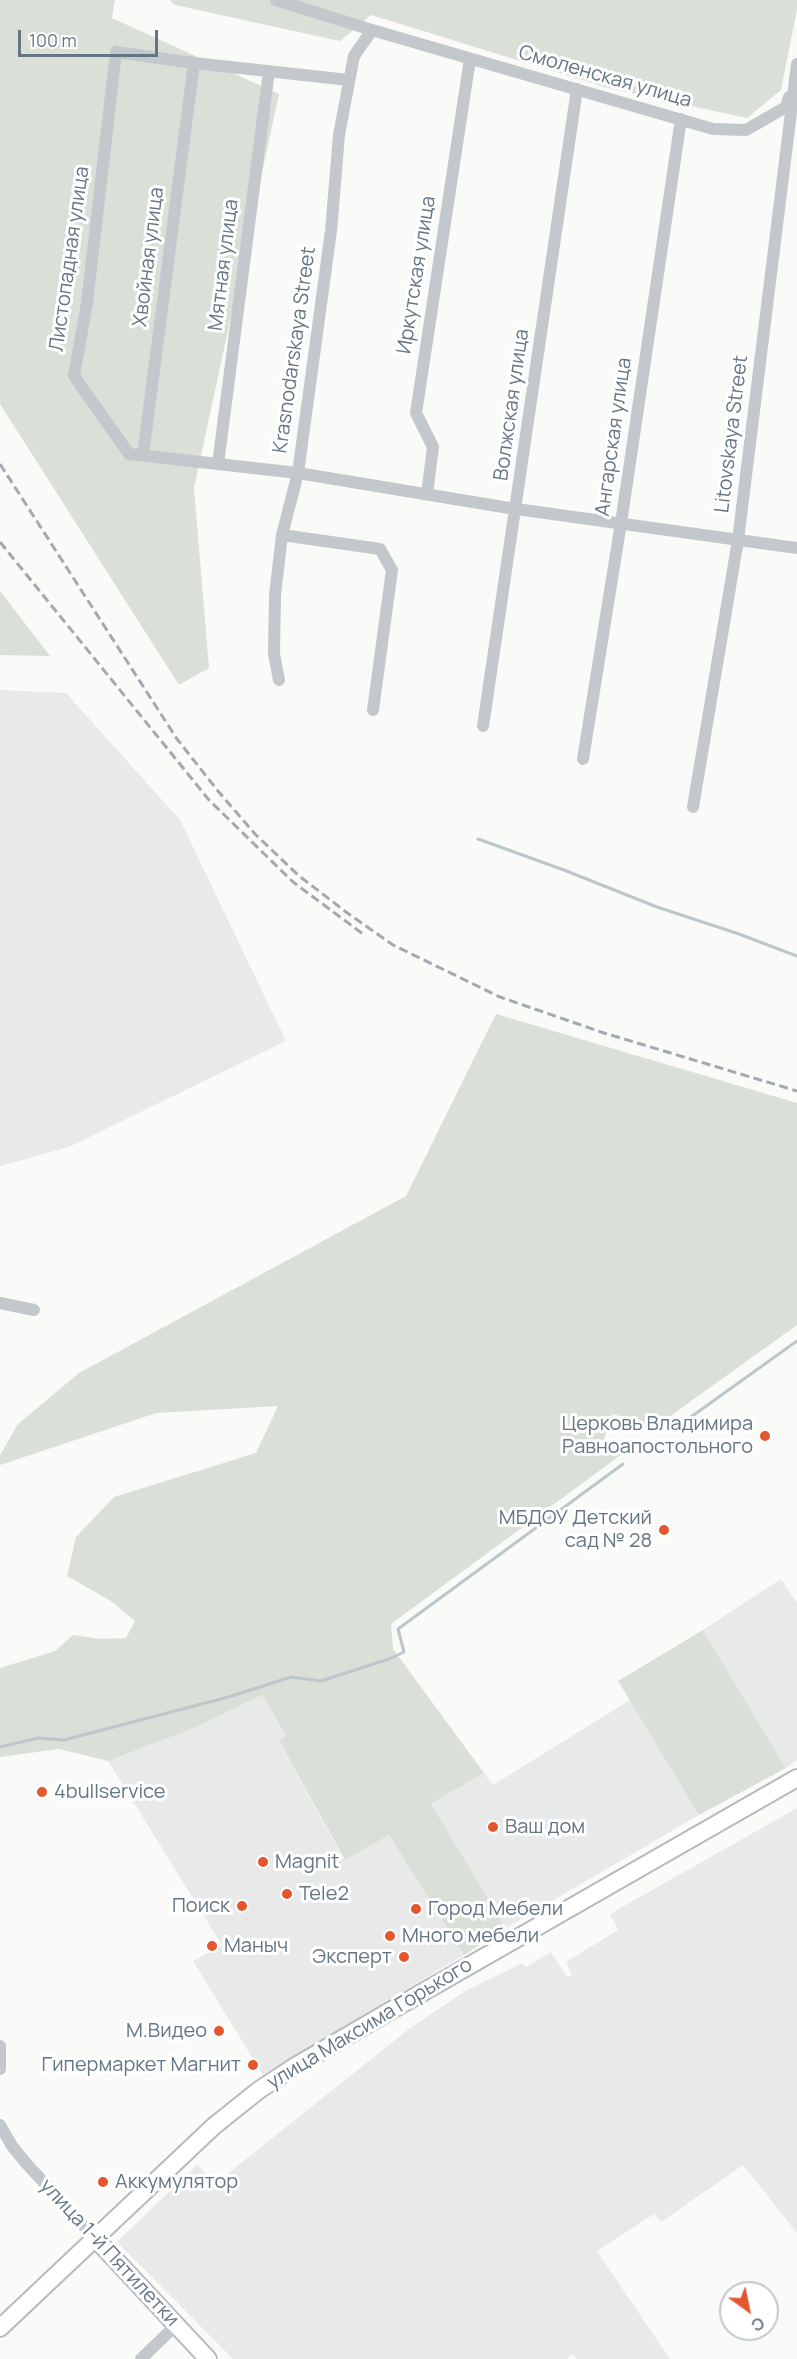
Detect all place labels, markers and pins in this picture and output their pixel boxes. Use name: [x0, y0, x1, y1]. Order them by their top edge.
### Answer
place label: Церковь Владимира Равноапостольного: [562, 1412, 753, 1459]
marker: Церковь Владимира Равноапостольного: [758, 1429, 772, 1443]
place label: МБДОУ Детский сад № 28: [499, 1506, 652, 1553]
marker: МБДОУ Детский сад № 28: [657, 1523, 671, 1537]
place label: 4bullservice: [54, 1780, 166, 1804]
marker: 4bullservice: [35, 1785, 49, 1799]
place label: Ваш дом: [505, 1815, 585, 1839]
marker: Ваш дом: [486, 1820, 500, 1834]
place label: Magnit: [275, 1850, 339, 1874]
marker: Magnit: [256, 1855, 270, 1869]
place label: Tele2: [299, 1882, 349, 1906]
marker: Tele2: [280, 1887, 294, 1901]
place label: Поиск: [172, 1894, 230, 1918]
place label: Город Мебели: [428, 1897, 563, 1921]
marker: Поиск: [235, 1899, 249, 1913]
marker: Город Мебели: [409, 1902, 423, 1916]
place label: Много мебели: [402, 1924, 539, 1948]
marker: Много мебели: [383, 1929, 397, 1943]
place label: Маныч: [224, 1934, 288, 1958]
marker: Маныч: [205, 1939, 219, 1953]
place label: Эксперт: [312, 1945, 392, 1969]
marker: Эксперт: [397, 1950, 411, 1964]
place label: М.Видео: [126, 2019, 207, 2043]
marker: М.Видео: [212, 2024, 226, 2038]
place label: Гипермаркет Магнит: [42, 2053, 241, 2077]
marker: Гипермаркет Магнит: [246, 2058, 260, 2072]
place label: Аккумулятор: [115, 2170, 238, 2194]
marker: Аккумулятор: [96, 2175, 110, 2189]

